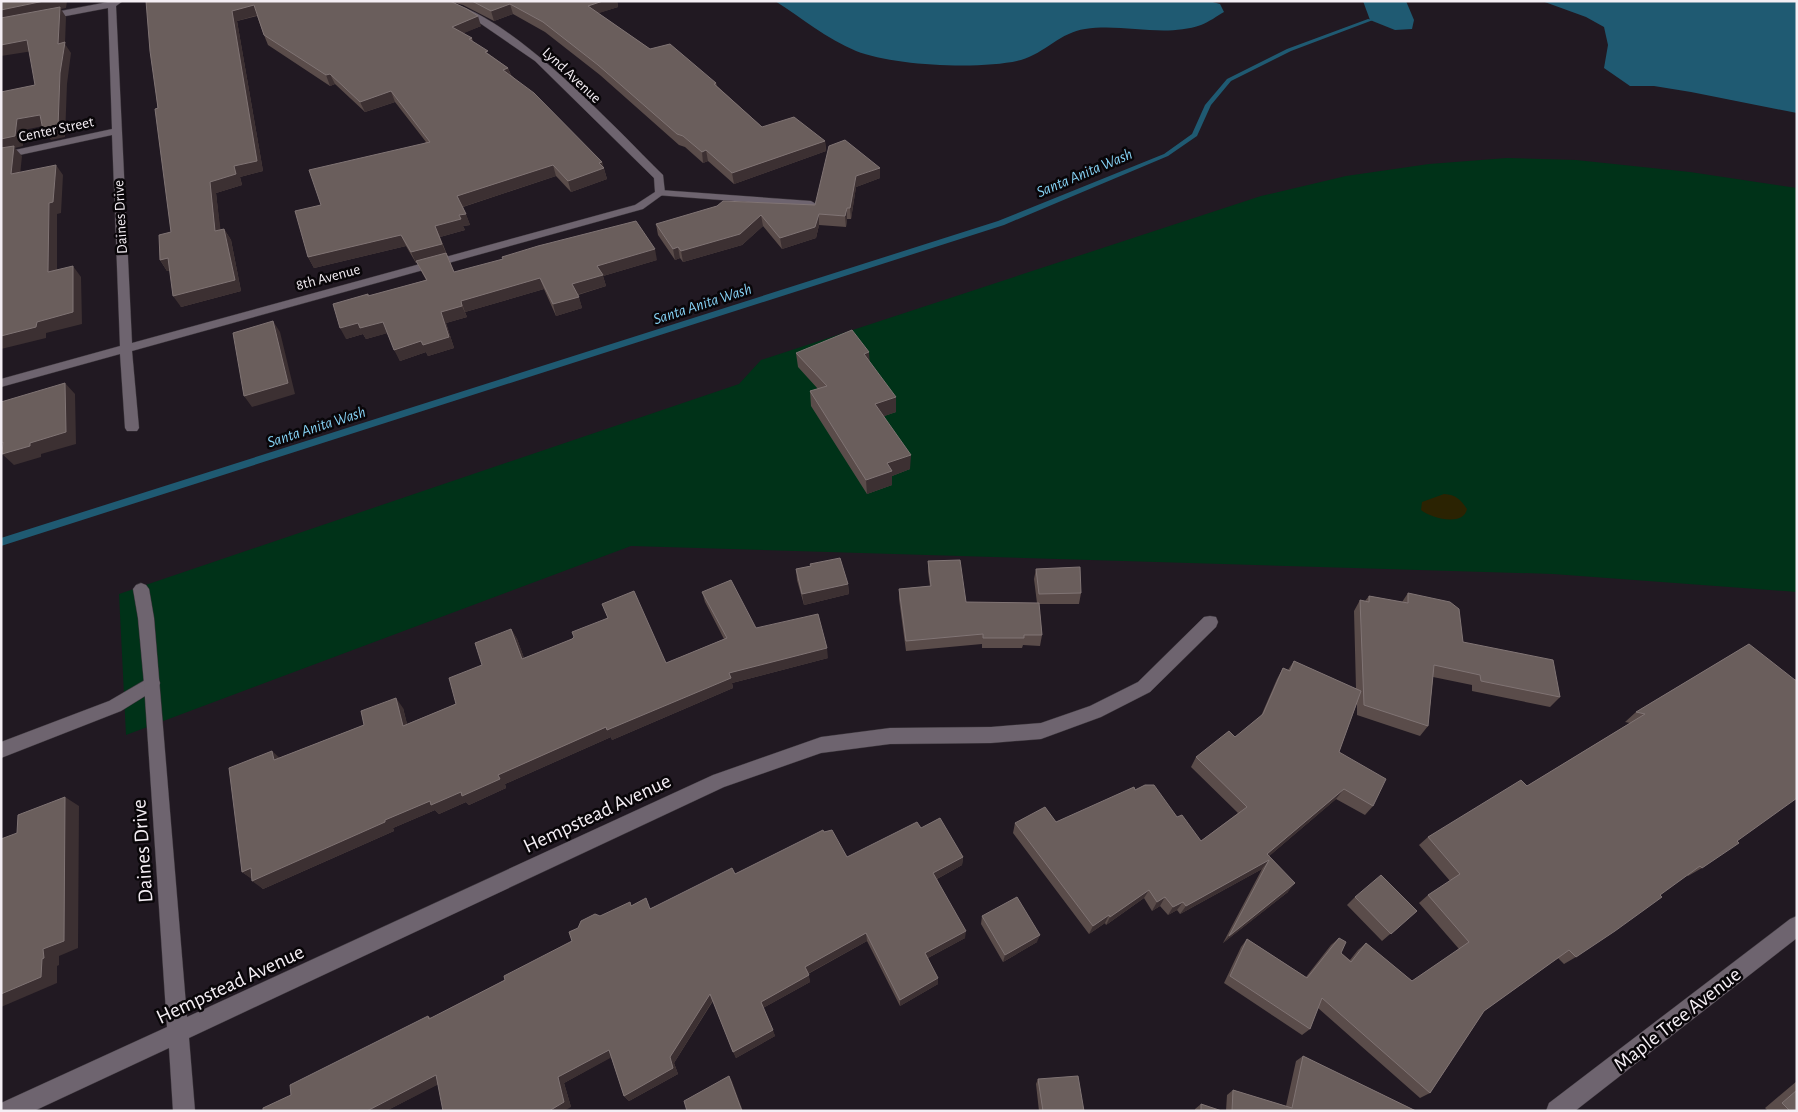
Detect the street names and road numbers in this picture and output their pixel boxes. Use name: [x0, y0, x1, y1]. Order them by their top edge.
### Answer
street label: Lynd Avenue: [539, 45, 604, 106]
street label: Center Street: [17, 114, 95, 145]
street label: Daines Drive: [111, 179, 130, 254]
street label: 8th Avenue: [294, 262, 362, 293]
street label: Hempstead Avenue: [520, 770, 674, 857]
street label: Daines Drive: [128, 798, 157, 903]
street label: Hempstead Avenue: [153, 941, 307, 1028]
street label: Maple Tree Avenue: [1610, 963, 1745, 1075]

